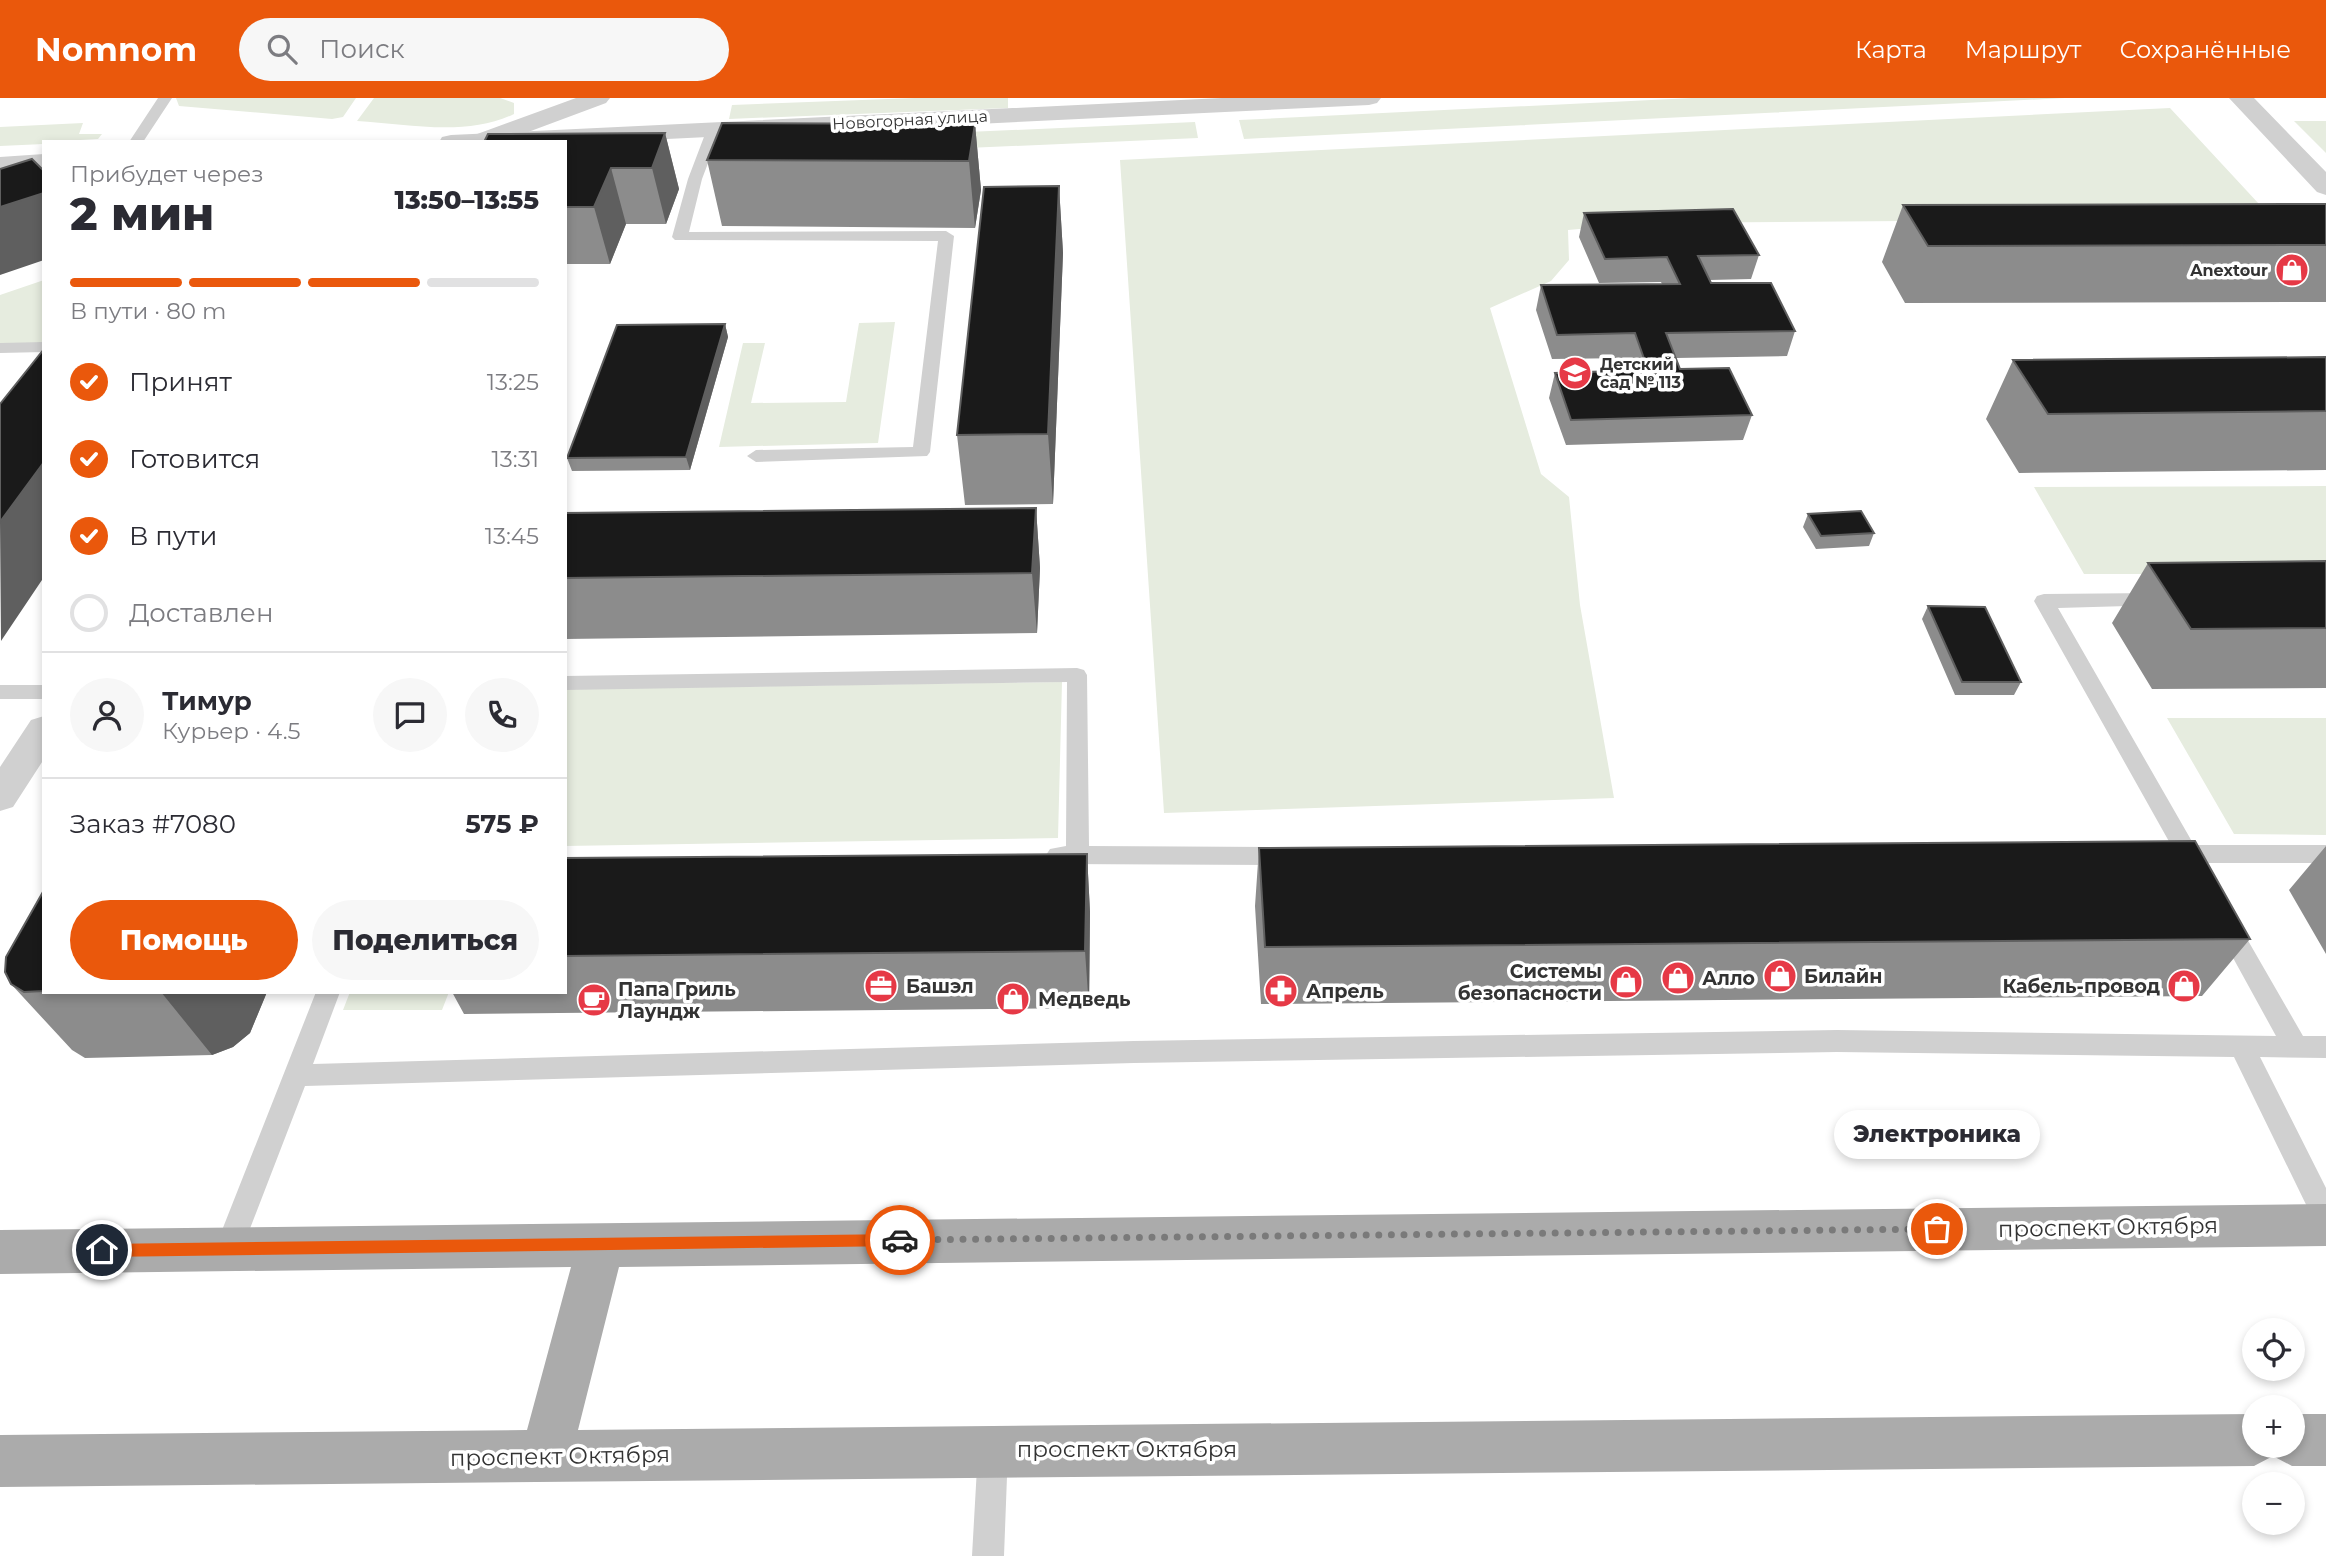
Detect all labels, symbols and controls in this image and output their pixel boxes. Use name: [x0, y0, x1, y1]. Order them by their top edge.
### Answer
search box: [239, 18, 729, 81]
text: Nomnom: [35, 29, 197, 69]
icon: search: [263, 30, 301, 68]
text: Поиск: [319, 33, 405, 65]
text: Карта: [1855, 35, 1927, 64]
text: Маршрут: [1965, 35, 2081, 64]
text: Сохранённые: [2119, 35, 2291, 64]
street label: Новогорная улица: [832, 106, 988, 134]
text: Прибудет через: [70, 160, 264, 188]
text: 13:50–13:55: [394, 184, 539, 216]
text: 2 мин: [70, 185, 214, 242]
shop icon: Anextour: [2273, 251, 2311, 289]
place label: Anextour: [2189, 261, 2268, 280]
text: В пути · 80 m: [70, 297, 226, 325]
school or university icon: Детский сад № 113: [1556, 354, 1594, 392]
place label: Детский сад № 113: [1600, 355, 1681, 392]
icon: check: [70, 363, 108, 401]
text: Принят: [129, 366, 232, 398]
text: 13:25: [487, 368, 539, 396]
icon: check: [70, 440, 108, 478]
text: Готовится: [129, 443, 260, 475]
text: 13:31: [492, 445, 539, 473]
icon: check: [70, 517, 108, 555]
text: В пути: [129, 520, 218, 552]
text: 13:45: [485, 522, 539, 550]
text: Доставлен: [129, 597, 274, 629]
button: person: [70, 678, 144, 752]
button: chat: [373, 678, 447, 752]
button: phone: [465, 678, 539, 752]
text: Тимур: [162, 685, 252, 717]
text: Курьер · 4.5: [162, 717, 301, 745]
text: Заказ #7080: [70, 808, 236, 840]
text: 575 ₽: [465, 808, 539, 840]
button: Помощь: [70, 900, 298, 980]
button: Поделиться: [312, 900, 539, 980]
shop icon: Билайн: [1761, 957, 1799, 995]
shop icon: Алло: [1659, 959, 1697, 997]
place label: Системы безопасности: [1458, 960, 1602, 1005]
shop icon: Системы безопасности: [1607, 963, 1645, 1001]
place label: Билайн: [1804, 965, 1882, 988]
office icon: Башэл: [862, 967, 900, 1005]
place label: Алло: [1702, 967, 1755, 990]
shop icon: Кабель-провод: [2165, 967, 2203, 1005]
pharmacy icon: Апрель: [1262, 972, 1300, 1010]
place label: Башэл: [906, 975, 974, 998]
place label: Кабель-провод: [2002, 975, 2160, 998]
place label: Папа Гриль Лаундж: [618, 978, 736, 1023]
shop icon: Медведь: [994, 980, 1032, 1018]
place label: Апрель: [1306, 980, 1384, 1003]
cafe icon: Папа Гриль Лаундж: [575, 981, 613, 1019]
place label: Медведь: [1038, 988, 1131, 1011]
callout: Электроника: [1834, 1110, 2040, 1159]
text: Электроника: [1853, 1120, 2021, 1148]
pin: [1907, 1199, 1967, 1259]
courier: [865, 1205, 935, 1275]
icon: bag: [1918, 1210, 1956, 1248]
street label: проспект Октября: [1998, 1211, 2218, 1243]
pin: [72, 1220, 132, 1280]
icon: car: [881, 1221, 919, 1259]
icon: home: [83, 1231, 121, 1269]
map controls: [2242, 1318, 2305, 1535]
button: locate: [2242, 1318, 2305, 1381]
button: +: [2242, 1395, 2305, 1458]
street label: проспект Октября: [1017, 1435, 1237, 1463]
street label: проспект Октября: [450, 1440, 670, 1472]
button: −: [2242, 1472, 2305, 1535]

